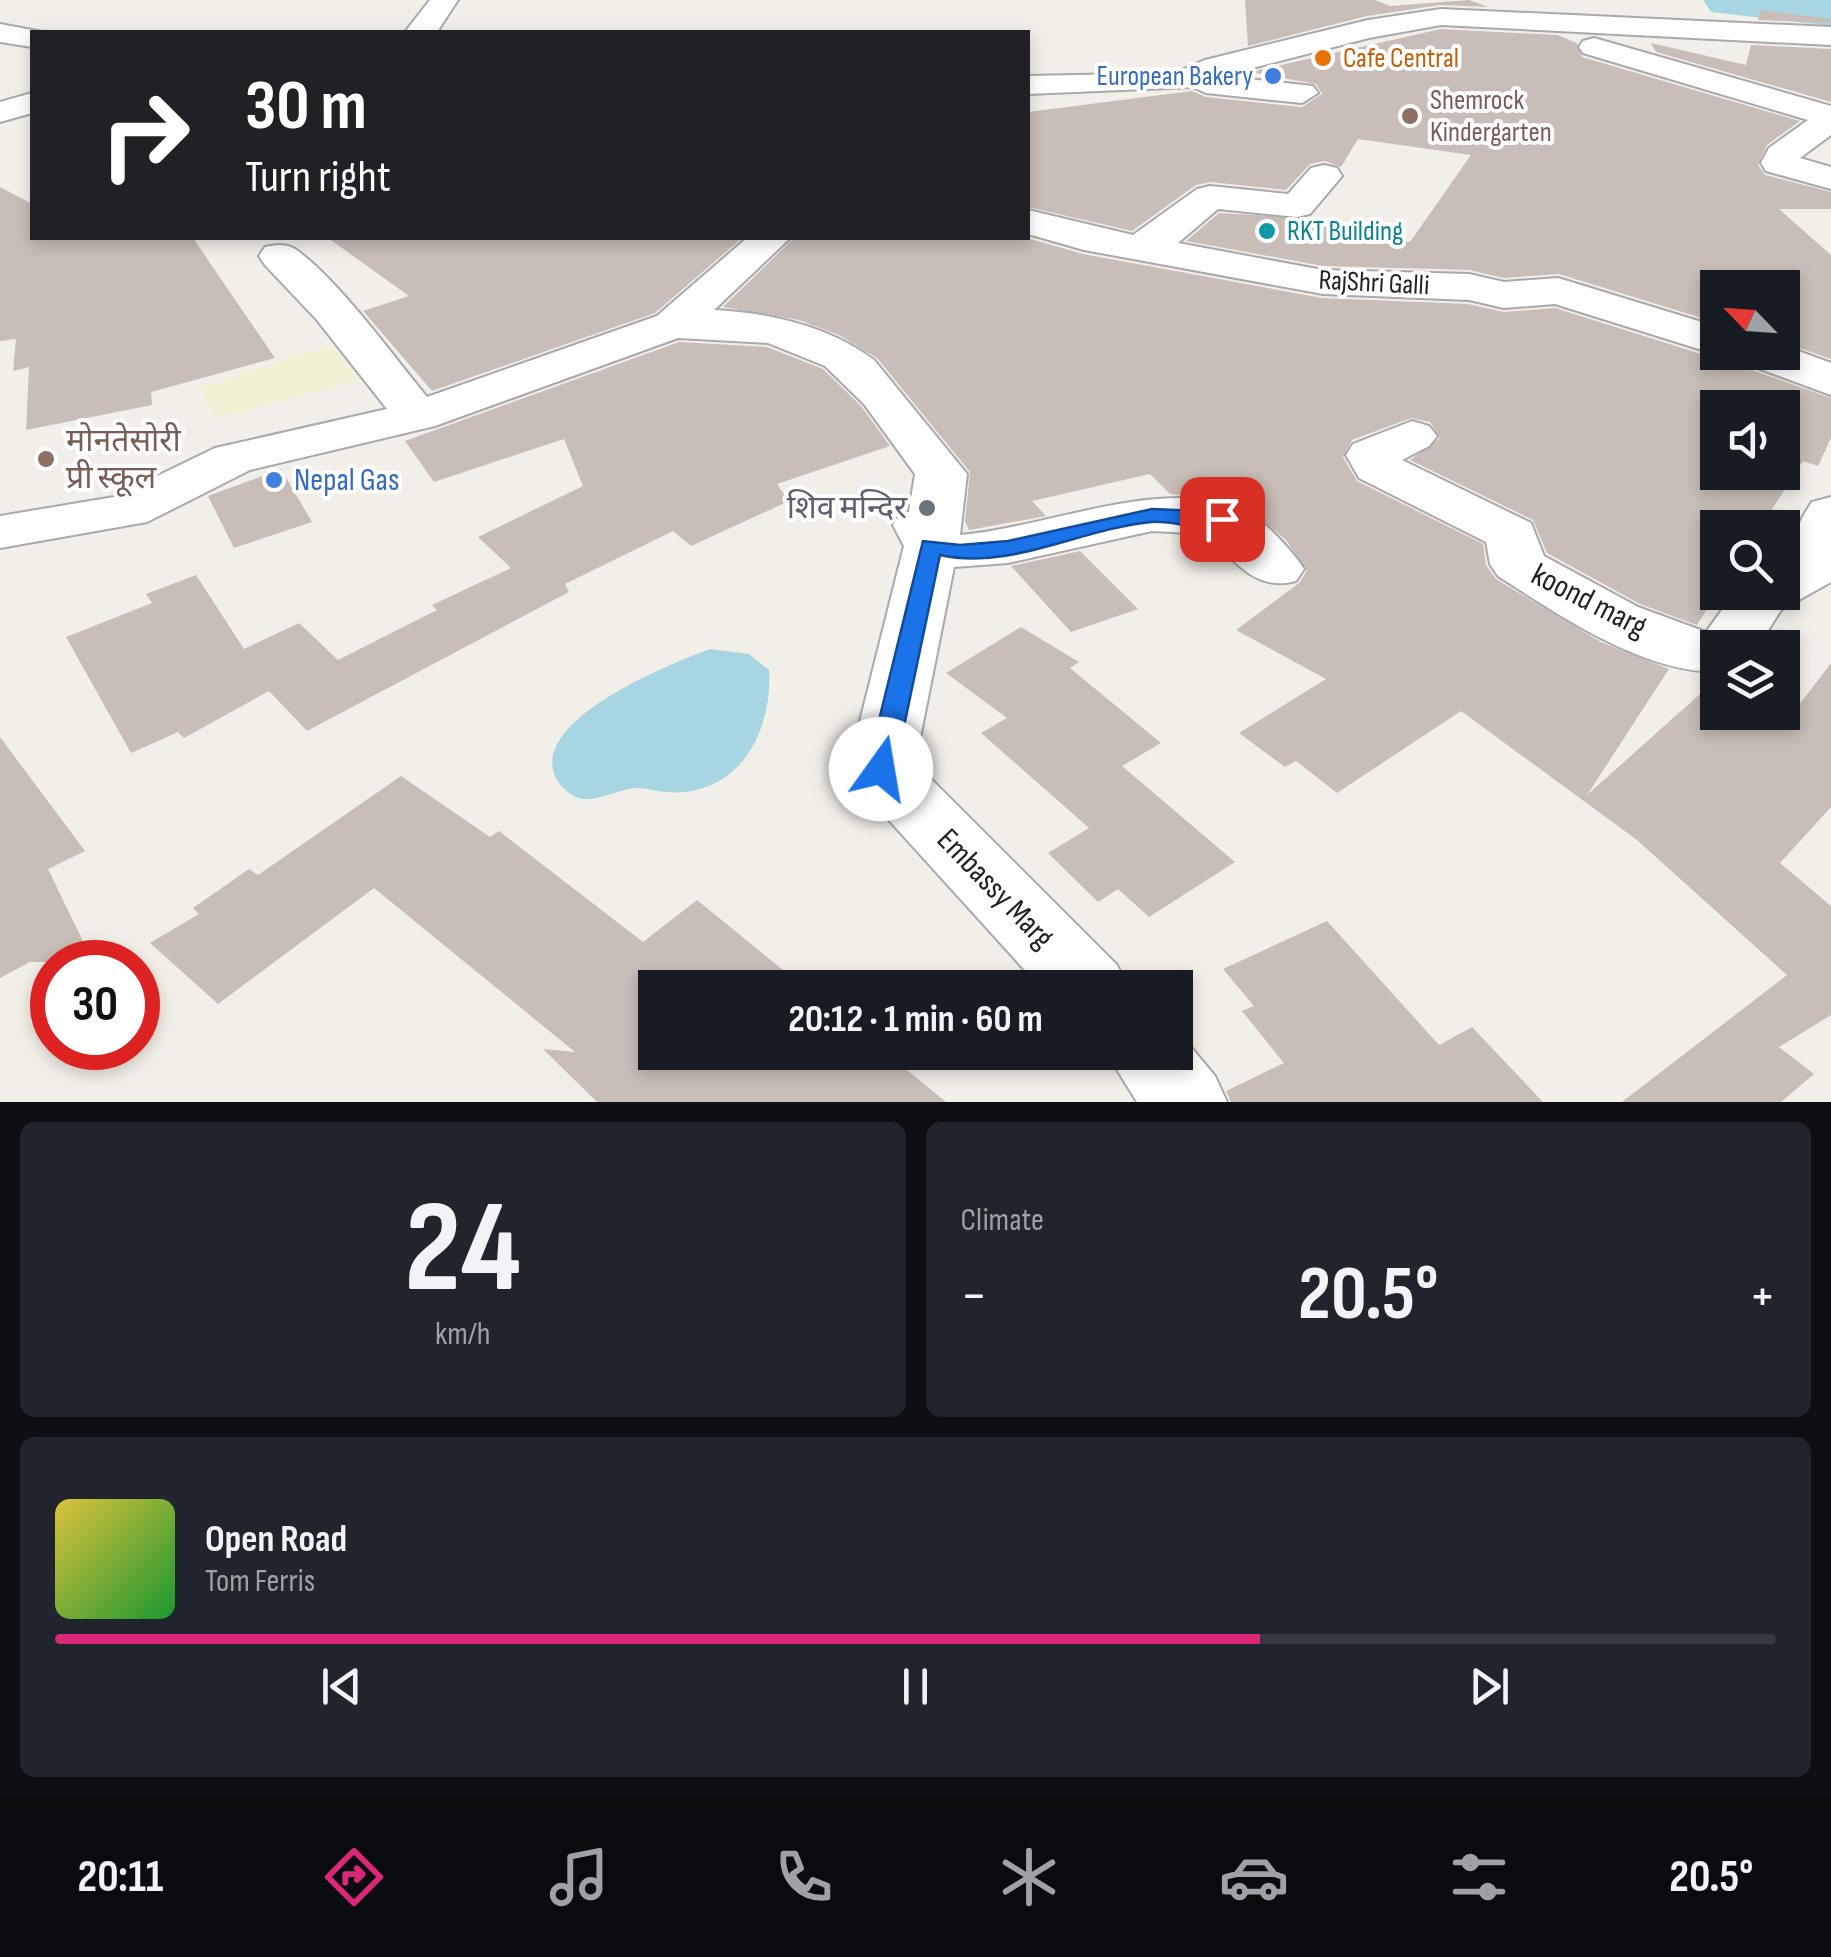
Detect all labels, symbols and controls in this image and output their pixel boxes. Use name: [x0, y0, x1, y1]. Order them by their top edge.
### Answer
place label: Cafe Central: [1343, 42, 1459, 75]
marker: Cafe Central: [1312, 47, 1334, 69]
place label: European Bakery: [1097, 60, 1253, 93]
text: 30 m: [245, 65, 367, 149]
marker: European Bakery: [1262, 65, 1284, 87]
icon: right: [80, 70, 210, 200]
place label: Shemrock Kindergarten: [1430, 84, 1552, 149]
marker: Shemrock Kindergarten: [1399, 105, 1421, 127]
text: Turn right: [245, 150, 391, 205]
place label: RKT Building: [1287, 215, 1403, 248]
marker: RKT Building: [1256, 220, 1278, 242]
street label: RajShri Galli: [1318, 264, 1430, 302]
north arrow: [1700, 270, 1800, 370]
map controls: [1700, 270, 1800, 730]
button: sound: [1700, 390, 1800, 490]
place label: मोनतेसोरी प्री स्कूल: [66, 422, 181, 498]
marker: मोनतेसोरी प्री स्कूल: [35, 448, 57, 470]
place label: Nepal Gas: [294, 461, 399, 500]
marker: Nepal Gas: [263, 469, 285, 491]
pin: [1180, 477, 1265, 562]
place label: शिव मन्दिर: [787, 489, 908, 528]
icon: arrive: [1195, 492, 1250, 547]
marker: शिव मन्दिर: [916, 497, 938, 519]
button: search: [1700, 510, 1800, 610]
street label: koond marg: [1525, 555, 1653, 647]
button: layers: [1700, 630, 1800, 730]
position arrow: [829, 717, 933, 821]
street label: Embassy Marg: [928, 821, 1062, 957]
speed limit sign: 30: [30, 940, 160, 1070]
text: 20:12 · 1 min · 60 m: [788, 997, 1043, 1042]
text: 24: [404, 1172, 521, 1328]
text: Climate: [961, 1201, 1044, 1240]
text: 20.5°: [1298, 1250, 1438, 1341]
text: −: [961, 1263, 987, 1330]
text: +: [1749, 1263, 1776, 1330]
text: km/h: [435, 1315, 490, 1354]
text: Open Road: [205, 1517, 347, 1562]
text: Tom Ferris: [205, 1562, 315, 1601]
icon: previous: [314, 1659, 369, 1714]
icon: pause: [888, 1659, 943, 1714]
icon: next: [1462, 1659, 1517, 1714]
icon: directions: [319, 1842, 389, 1912]
icon: music: [544, 1842, 614, 1912]
icon: phone: [769, 1842, 839, 1912]
icon: climate: [994, 1842, 1064, 1912]
icon: car: [1219, 1842, 1289, 1912]
icon: filters: [1444, 1842, 1514, 1912]
text: 20:11: [78, 1850, 163, 1905]
text: 20.5°: [1669, 1850, 1753, 1905]

